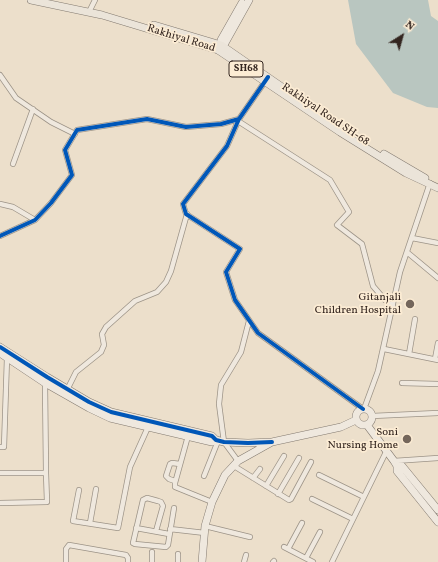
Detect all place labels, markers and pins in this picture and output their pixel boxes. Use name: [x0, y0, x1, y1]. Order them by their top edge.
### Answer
place label: Gitanjali Children Hospital: [315, 291, 401, 317]
marker: Gitanjali Children Hospital: [404, 298, 416, 310]
place label: Soni Nursing Home: [328, 426, 398, 452]
marker: Soni Nursing Home: [401, 433, 413, 445]

